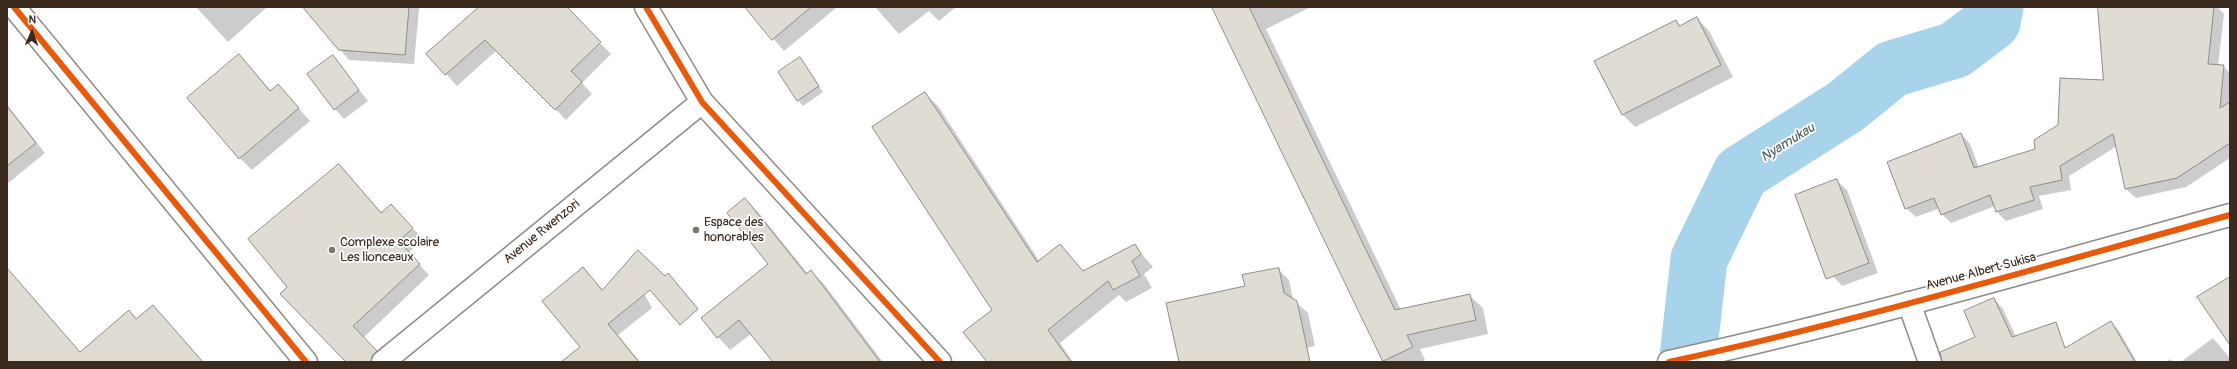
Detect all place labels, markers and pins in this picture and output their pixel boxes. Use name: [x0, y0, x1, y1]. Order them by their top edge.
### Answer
place label: Espace des honorables: [704, 215, 764, 246]
marker: Espace des honorables: [691, 225, 701, 235]
place label: Complexe scolaire Les lionceaux: [340, 235, 439, 266]
marker: Complexe scolaire Les lionceaux: [327, 245, 337, 255]

